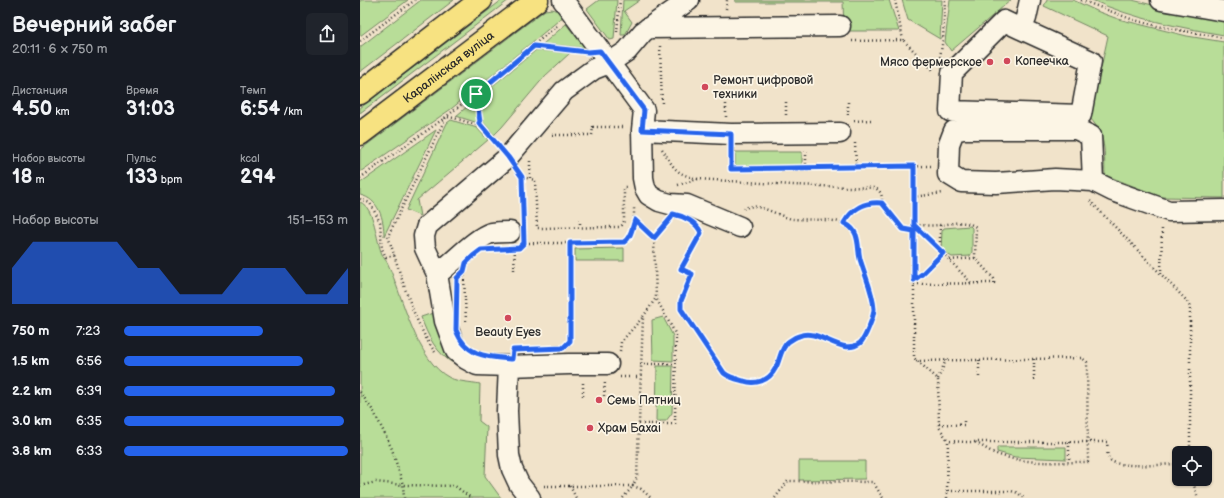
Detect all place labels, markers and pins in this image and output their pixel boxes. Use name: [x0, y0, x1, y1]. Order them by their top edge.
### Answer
place label: Копеечка: [1015, 54, 1069, 69]
place label: Мясо фермерское: [880, 55, 982, 70]
marker: Копеечка: [1002, 56, 1012, 66]
marker: Мясо фермерское: [985, 57, 995, 67]
place label: Ремонт цифровой техники: [713, 73, 813, 102]
pin: [459, 77, 493, 111]
marker: Ремонт цифровой техники: [700, 82, 710, 92]
marker: Beauty Eyes: [503, 313, 513, 323]
place label: Beauty Eyes: [475, 325, 541, 340]
place label: Семь Пятниц: [607, 393, 681, 408]
marker: Семь Пятниц: [594, 395, 604, 405]
place label: Храм Бахаі: [598, 421, 661, 436]
marker: Храм Бахаі: [585, 423, 595, 433]

